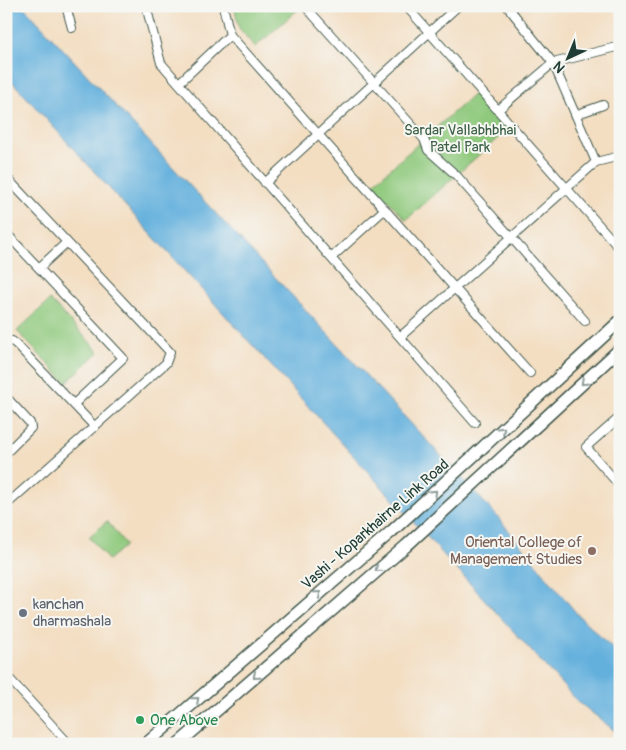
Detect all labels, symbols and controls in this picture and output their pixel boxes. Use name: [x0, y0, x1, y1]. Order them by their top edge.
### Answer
north arrow: [544, 32, 594, 82]
text: N: [550, 58, 569, 76]
park label: Sardar Vallabhbhai Patel Park: [404, 121, 516, 157]
one-way arrow: [580, 376, 589, 385]
one-way arrow: [497, 427, 506, 436]
street label: Vashi - Koparkhairne Link Road: [298, 455, 453, 594]
one-way arrow: [428, 489, 437, 498]
place label: Oriental College of Management Studies: [450, 533, 582, 569]
marker: Oriental College of Management Studies: [586, 545, 598, 557]
one-way arrow: [375, 564, 384, 573]
one-way arrow: [313, 590, 322, 599]
place label: kanchan dharmashala: [33, 595, 111, 631]
marker: kanchan dharmashala: [17, 607, 29, 619]
one-way arrow: [252, 670, 261, 679]
one-way arrow: [190, 697, 199, 706]
place label: One Above: [150, 711, 219, 730]
marker: One Above: [134, 714, 146, 726]

